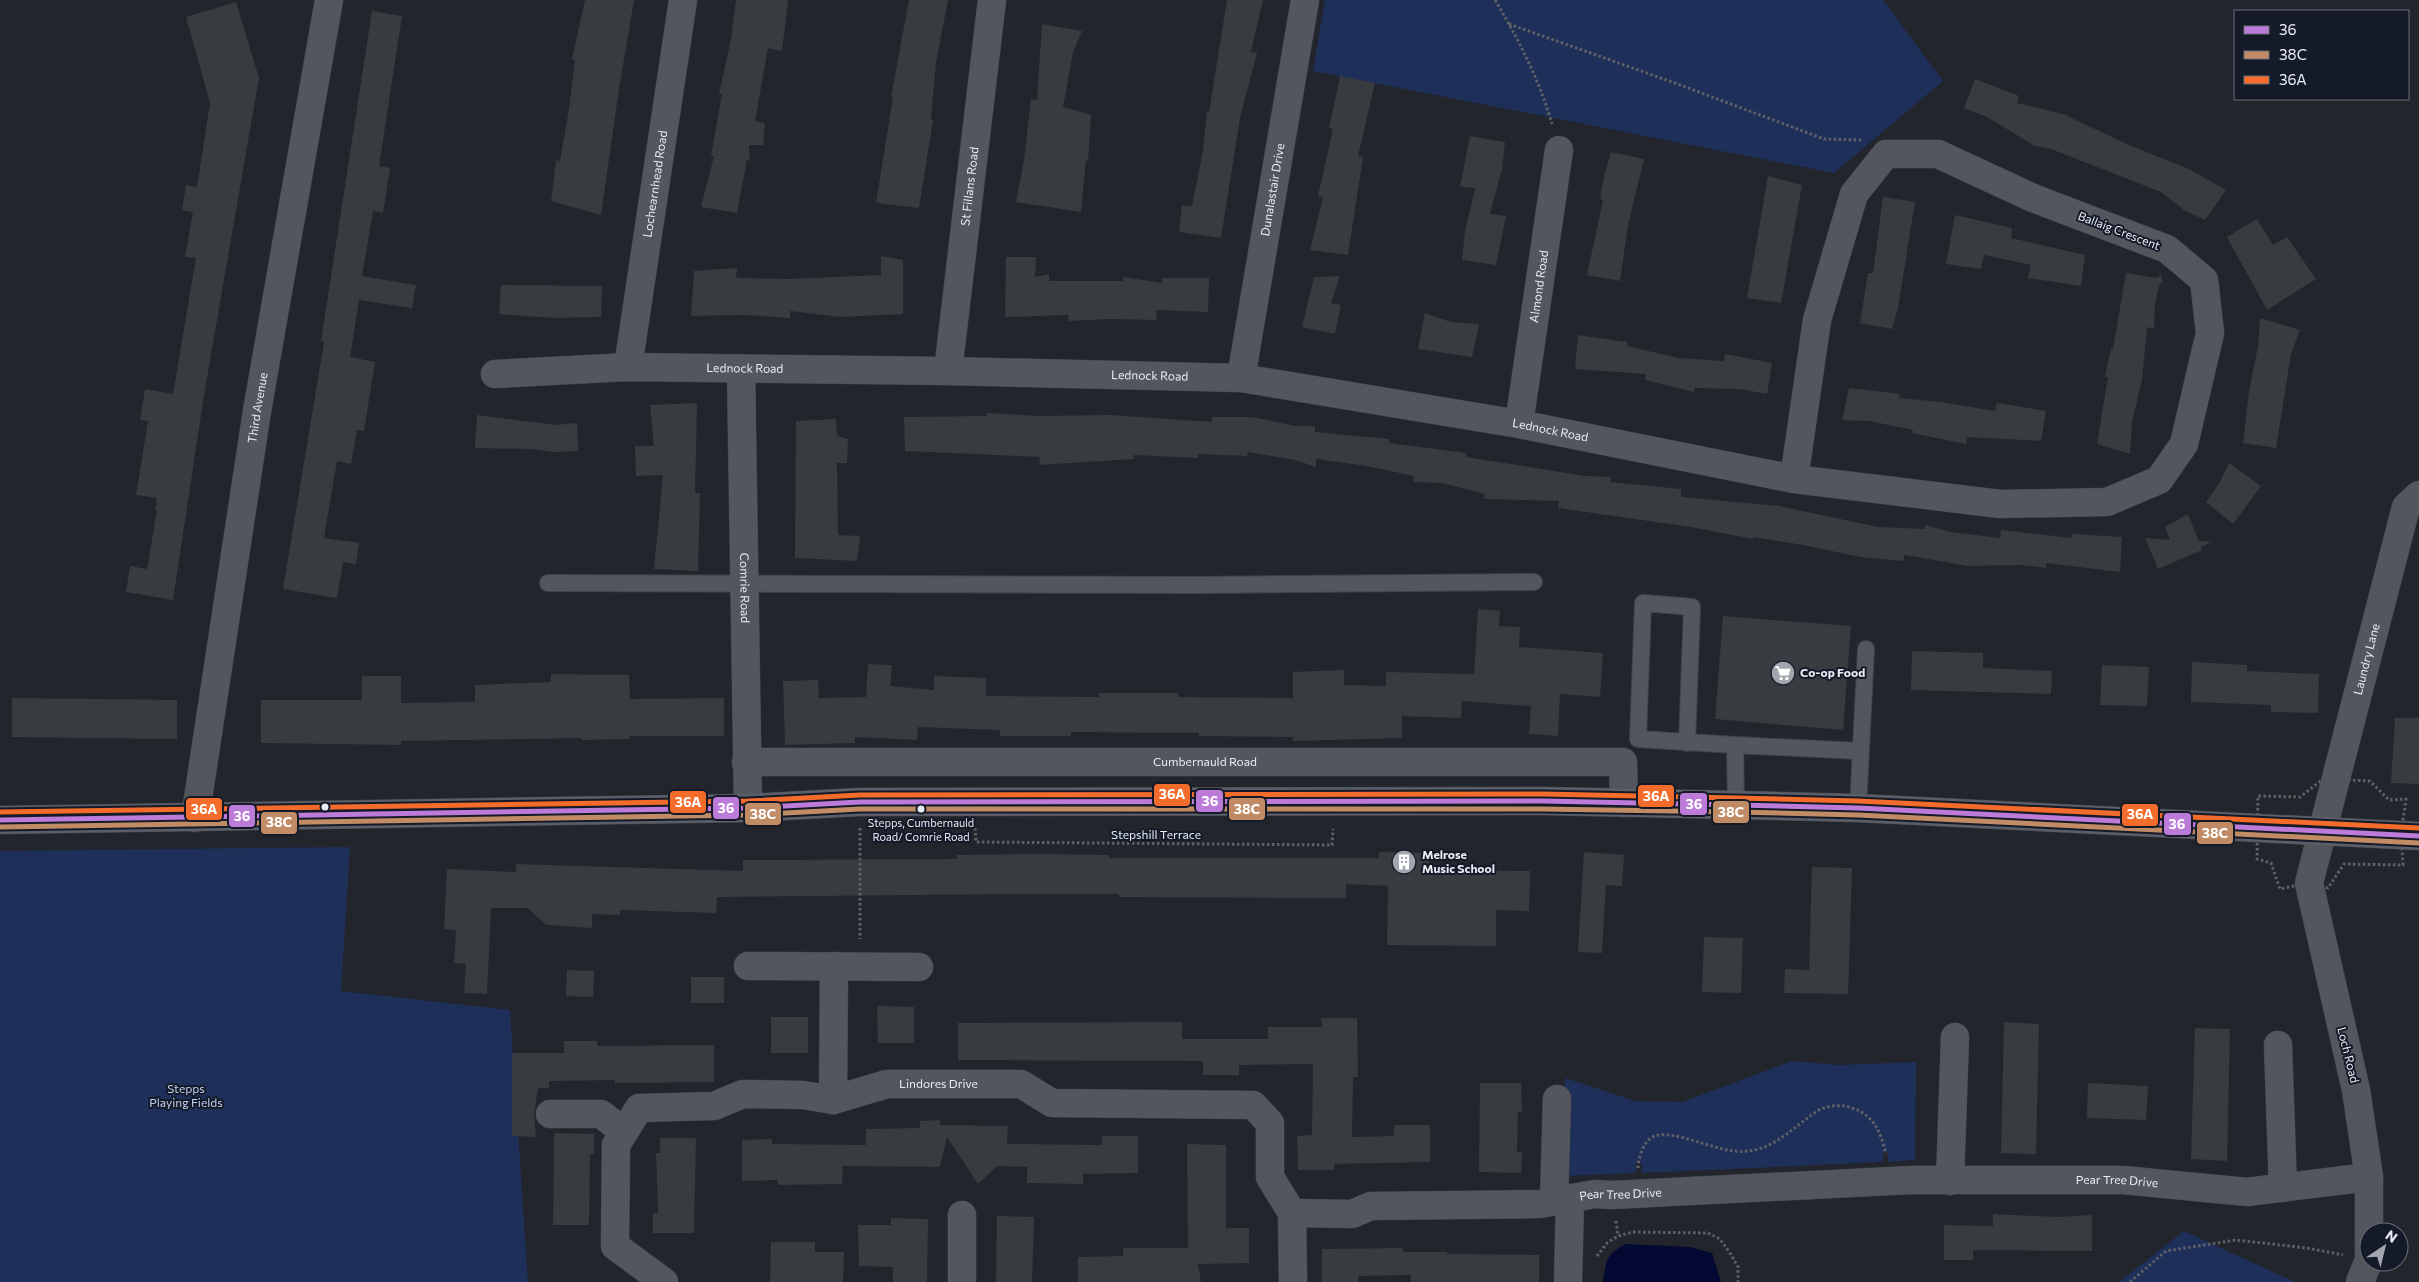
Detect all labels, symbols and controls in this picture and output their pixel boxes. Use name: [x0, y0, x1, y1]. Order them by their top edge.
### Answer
legend: [2234, 10, 2409, 100]
text: 36: [2279, 20, 2297, 38]
text: 38C: [2279, 45, 2307, 63]
text: 36A: [2279, 70, 2307, 88]
street label: Lochearnhead Road: [640, 129, 669, 238]
street label: Dunalastair Drive: [1257, 142, 1287, 237]
street label: St Fillans Road: [957, 146, 981, 226]
street label: Ballaig Crescent: [2076, 208, 2163, 252]
street label: Almond Road: [1526, 249, 1550, 324]
street label: Lednock Road: [706, 360, 783, 375]
street label: Lednock Road: [1111, 367, 1188, 383]
street label: Third Avenue: [244, 371, 270, 444]
street label: Lednock Road: [1512, 415, 1590, 444]
street label: Comrie Road: [738, 553, 753, 623]
street label: Laundry Lane: [2350, 622, 2382, 696]
supermarket icon: Co-op Food: [1770, 660, 1796, 686]
place label: Co-op Food: [1800, 665, 1865, 679]
street label: Cumbernauld Road: [1153, 754, 1257, 768]
line badge: 36A: [1153, 783, 1191, 807]
line badge: 36A: [1637, 784, 1675, 808]
text: 36A: [1159, 785, 1185, 802]
text: 36A: [1643, 787, 1669, 804]
line badge: 36: [1195, 789, 1224, 813]
line badge: 36A: [669, 790, 707, 814]
text: 36: [1202, 792, 1219, 809]
line badge: 36: [1679, 792, 1708, 816]
text: 36A: [675, 793, 701, 810]
text: 36: [1686, 795, 1703, 812]
line badge: 36: [712, 796, 740, 820]
line badge: 36A: [185, 797, 223, 821]
line badge: 38C: [1228, 797, 1266, 821]
text: 36: [718, 799, 735, 816]
text: 36A: [191, 800, 217, 817]
text: 38C: [1234, 800, 1260, 817]
line badge: 38C: [1712, 800, 1750, 824]
unlabelled marker: [320, 802, 330, 812]
line badge: 38C: [744, 802, 782, 826]
text: 38C: [1718, 803, 1744, 820]
line badge: 36A: [2121, 803, 2159, 827]
line badge: 36: [228, 804, 256, 828]
marker: Stepps, Cumbernauld Road/ Comrie Road: [916, 804, 926, 814]
text: 38C: [750, 805, 776, 822]
text: 36A: [2127, 805, 2153, 822]
text: 36: [234, 807, 251, 824]
line badge: 38C: [260, 811, 298, 835]
line badge: 36: [2163, 812, 2192, 836]
text: 38C: [266, 813, 292, 830]
text: 36: [2169, 815, 2186, 832]
place label: Stepps, Cumbernauld Road/ Comrie Road: [868, 816, 974, 843]
line badge: 38C: [2196, 821, 2234, 845]
text: 38C: [2202, 824, 2228, 841]
street label: Stepshill Terrace: [1111, 827, 1201, 841]
place label: Melrose Music School: [1422, 847, 1495, 875]
building icon: Melrose Music School: [1391, 849, 1417, 875]
street label: Loch Road: [2335, 1025, 2363, 1084]
street label: Lindores Drive: [899, 1076, 978, 1090]
park label: Stepps Playing Fields: [149, 1081, 223, 1109]
street label: Pear Tree Drive: [2076, 1172, 2159, 1189]
street label: Pear Tree Drive: [1578, 1185, 1662, 1203]
north arrow: [2359, 1222, 2409, 1272]
text: N: [2383, 1226, 2401, 1246]

